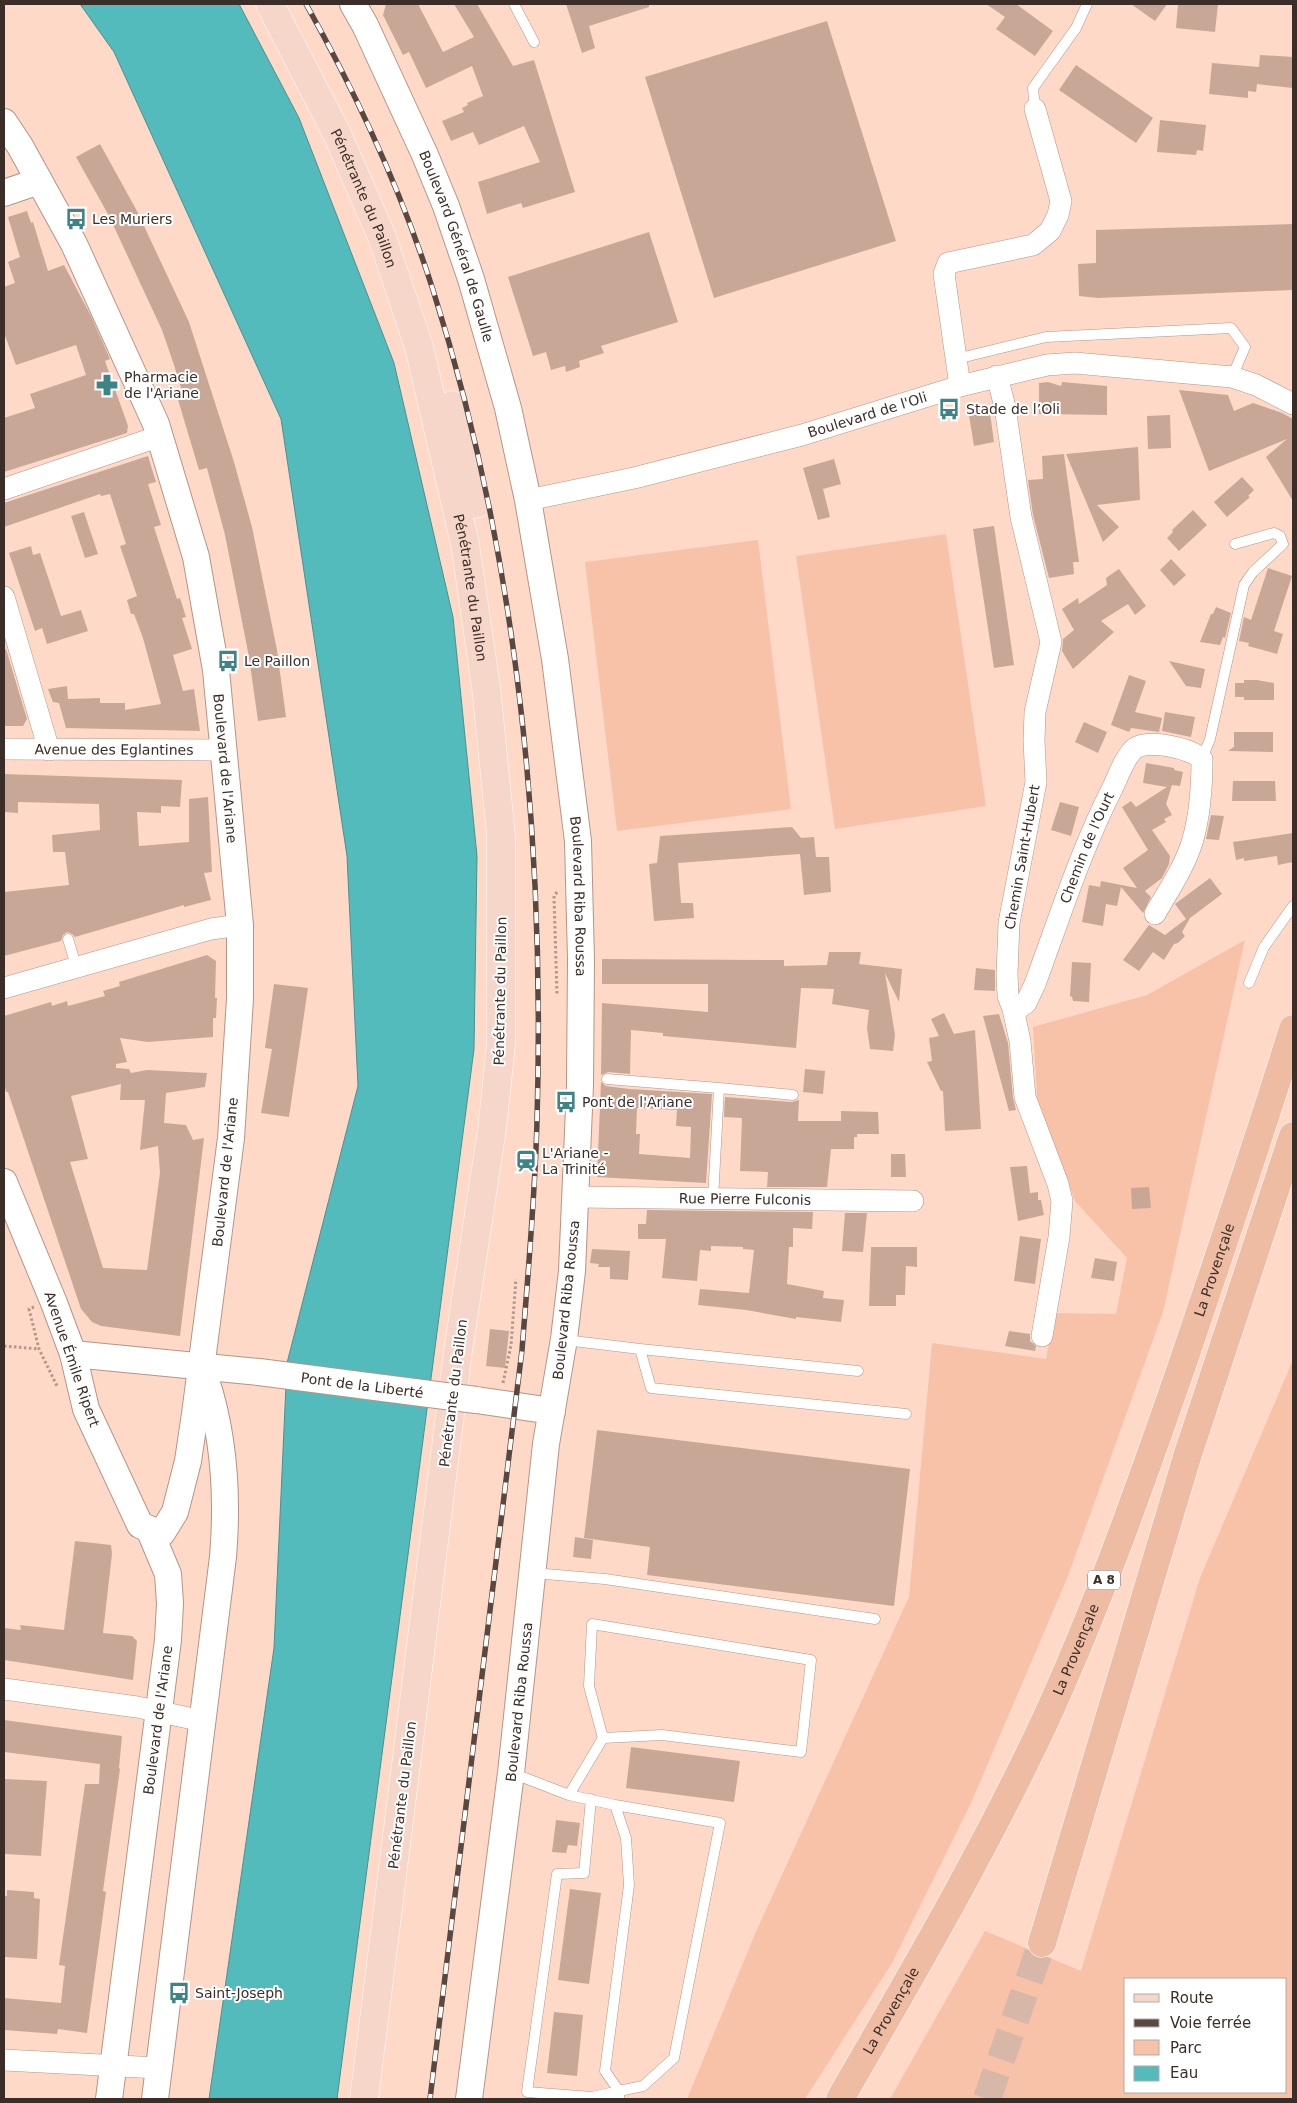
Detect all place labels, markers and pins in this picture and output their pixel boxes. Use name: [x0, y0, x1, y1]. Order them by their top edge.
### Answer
bus stop icon: Les Muriers: [63, 206, 89, 232]
place label: Les Muriers: [92, 211, 172, 227]
place label: Pharmacie de l'Ariane: [124, 369, 199, 401]
pharmacy icon: Pharmacie de l'Ariane: [94, 372, 120, 398]
bus stop icon: Stade de l’Oli: [936, 396, 962, 422]
place label: Stade de l’Oli: [966, 401, 1060, 417]
bus stop icon: Le Paillon: [215, 648, 241, 674]
place label: Le Paillon: [244, 653, 310, 669]
bus stop icon: Pont de l'Ariane: [553, 1089, 579, 1115]
place label: Pont de l'Ariane: [582, 1094, 692, 1110]
place label: L'Ariane - La Trinité: [542, 1145, 608, 1177]
station icon: L'Ariane - La Trinité: [513, 1148, 539, 1174]
bus stop icon: Saint-Joseph: [166, 1980, 192, 2006]
place label: Saint-Joseph: [195, 1985, 283, 2001]

